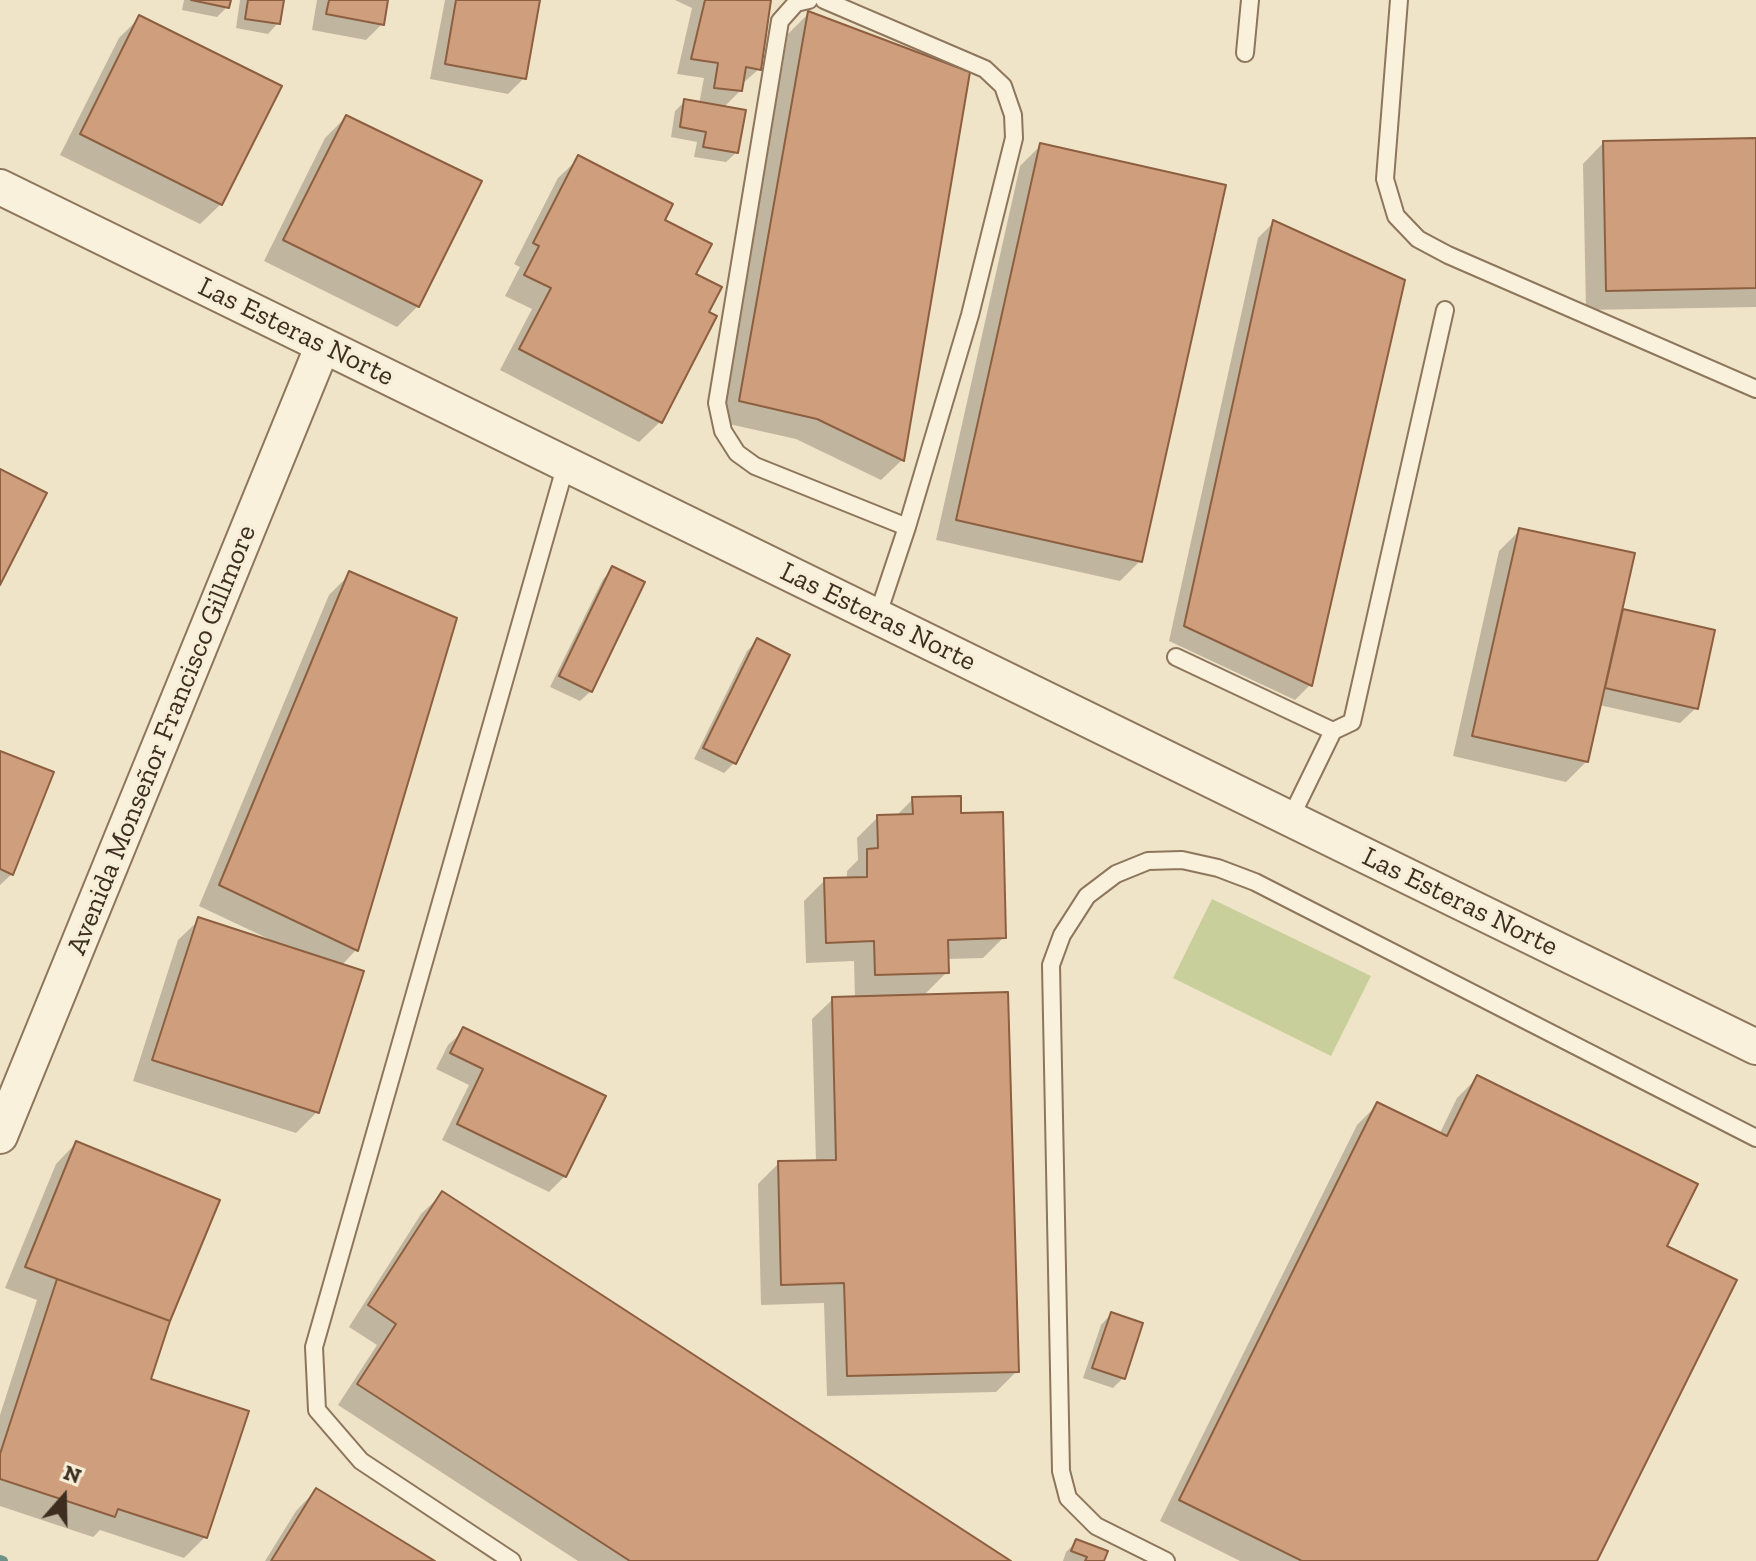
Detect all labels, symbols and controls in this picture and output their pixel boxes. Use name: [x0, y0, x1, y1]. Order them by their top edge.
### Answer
street label: Las Esteras Norte: [193, 270, 399, 394]
street label: Avenida Monseñor Francisco Gillmore: [60, 520, 264, 960]
street label: Las Esteras Norte: [775, 555, 981, 679]
street label: Las Esteras Norte: [1357, 840, 1563, 964]
north arrow: [24, 1457, 104, 1537]
text: N: [60, 1458, 85, 1490]

